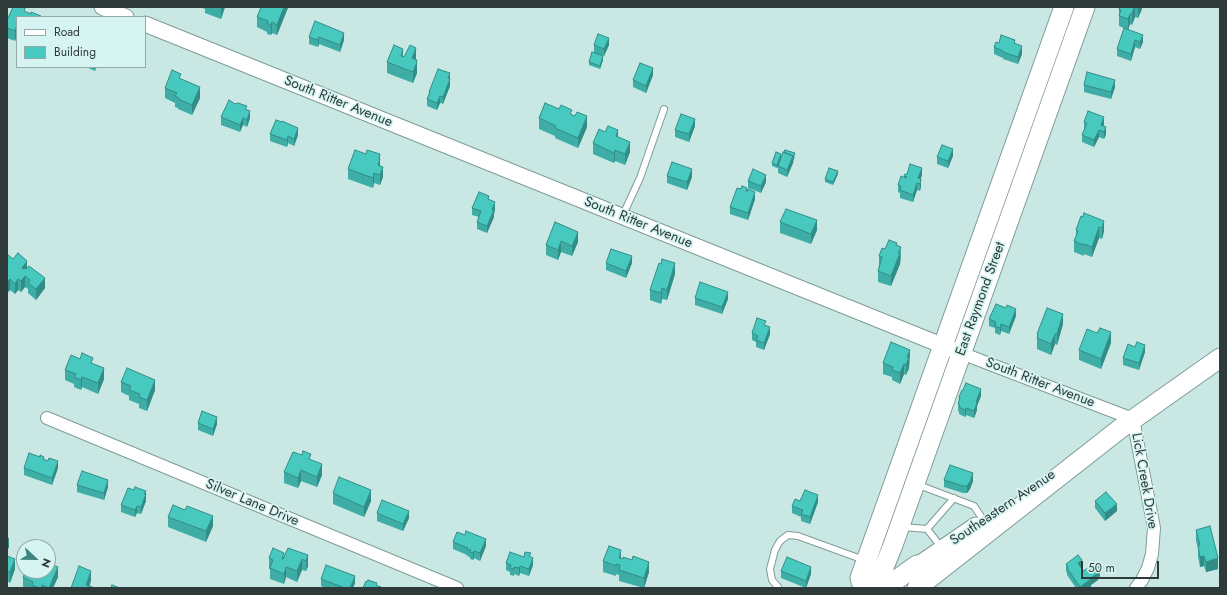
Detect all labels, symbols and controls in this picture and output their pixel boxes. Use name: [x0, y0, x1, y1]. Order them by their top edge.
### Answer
legend: [16, 16, 146, 68]
text: Road: [54, 23, 80, 41]
text: Building: [54, 43, 96, 61]
street label: South Ritter Avenue: [281, 73, 395, 131]
street label: South Ritter Avenue: [581, 194, 695, 252]
street label: East Raymond Street: [953, 240, 1009, 358]
street label: South Ritter Avenue: [983, 354, 1097, 412]
street label: Lick Creek Drive: [1127, 432, 1161, 530]
street label: Southeastern Avenue: [947, 467, 1059, 549]
street label: Silver Lane Drive: [203, 476, 301, 530]
north arrow: [16, 539, 56, 579]
scale bar: [1083, 553, 1161, 579]
text: N: [37, 556, 55, 570]
text: 50 m: [1088, 559, 1115, 577]

